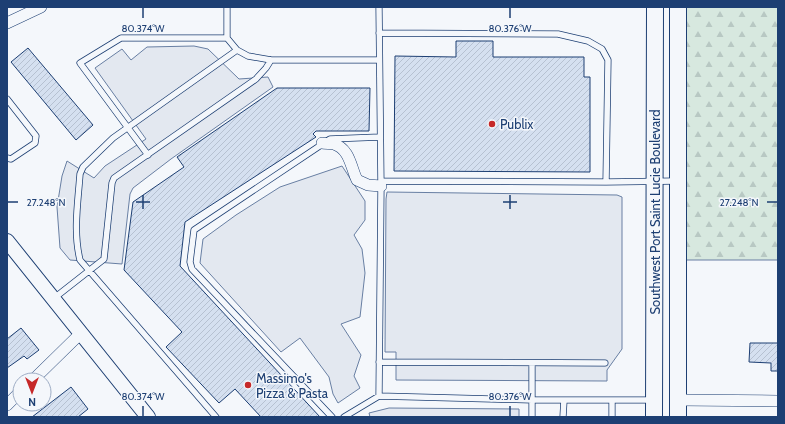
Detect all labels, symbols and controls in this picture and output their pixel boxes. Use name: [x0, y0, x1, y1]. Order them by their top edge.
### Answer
text: 80.374°W: [121, 22, 165, 35]
text: 80.376°W: [488, 22, 532, 35]
street label: Southwest Port Saint Lucie Boulevard: [647, 110, 663, 314]
place label: Publix: [500, 116, 534, 132]
marker: Publix: [487, 119, 497, 129]
text: 27.248°N: [27, 196, 66, 209]
text: 27.248°N: [720, 196, 759, 209]
place label: Massimo's Pizza & Pasta: [256, 370, 329, 401]
north arrow: [12, 372, 52, 412]
marker: Massimo's Pizza & Pasta: [243, 380, 253, 390]
text: 80.374°W: [121, 390, 165, 403]
text: 80.376°W: [488, 390, 532, 403]
text: N: [28, 395, 36, 409]

